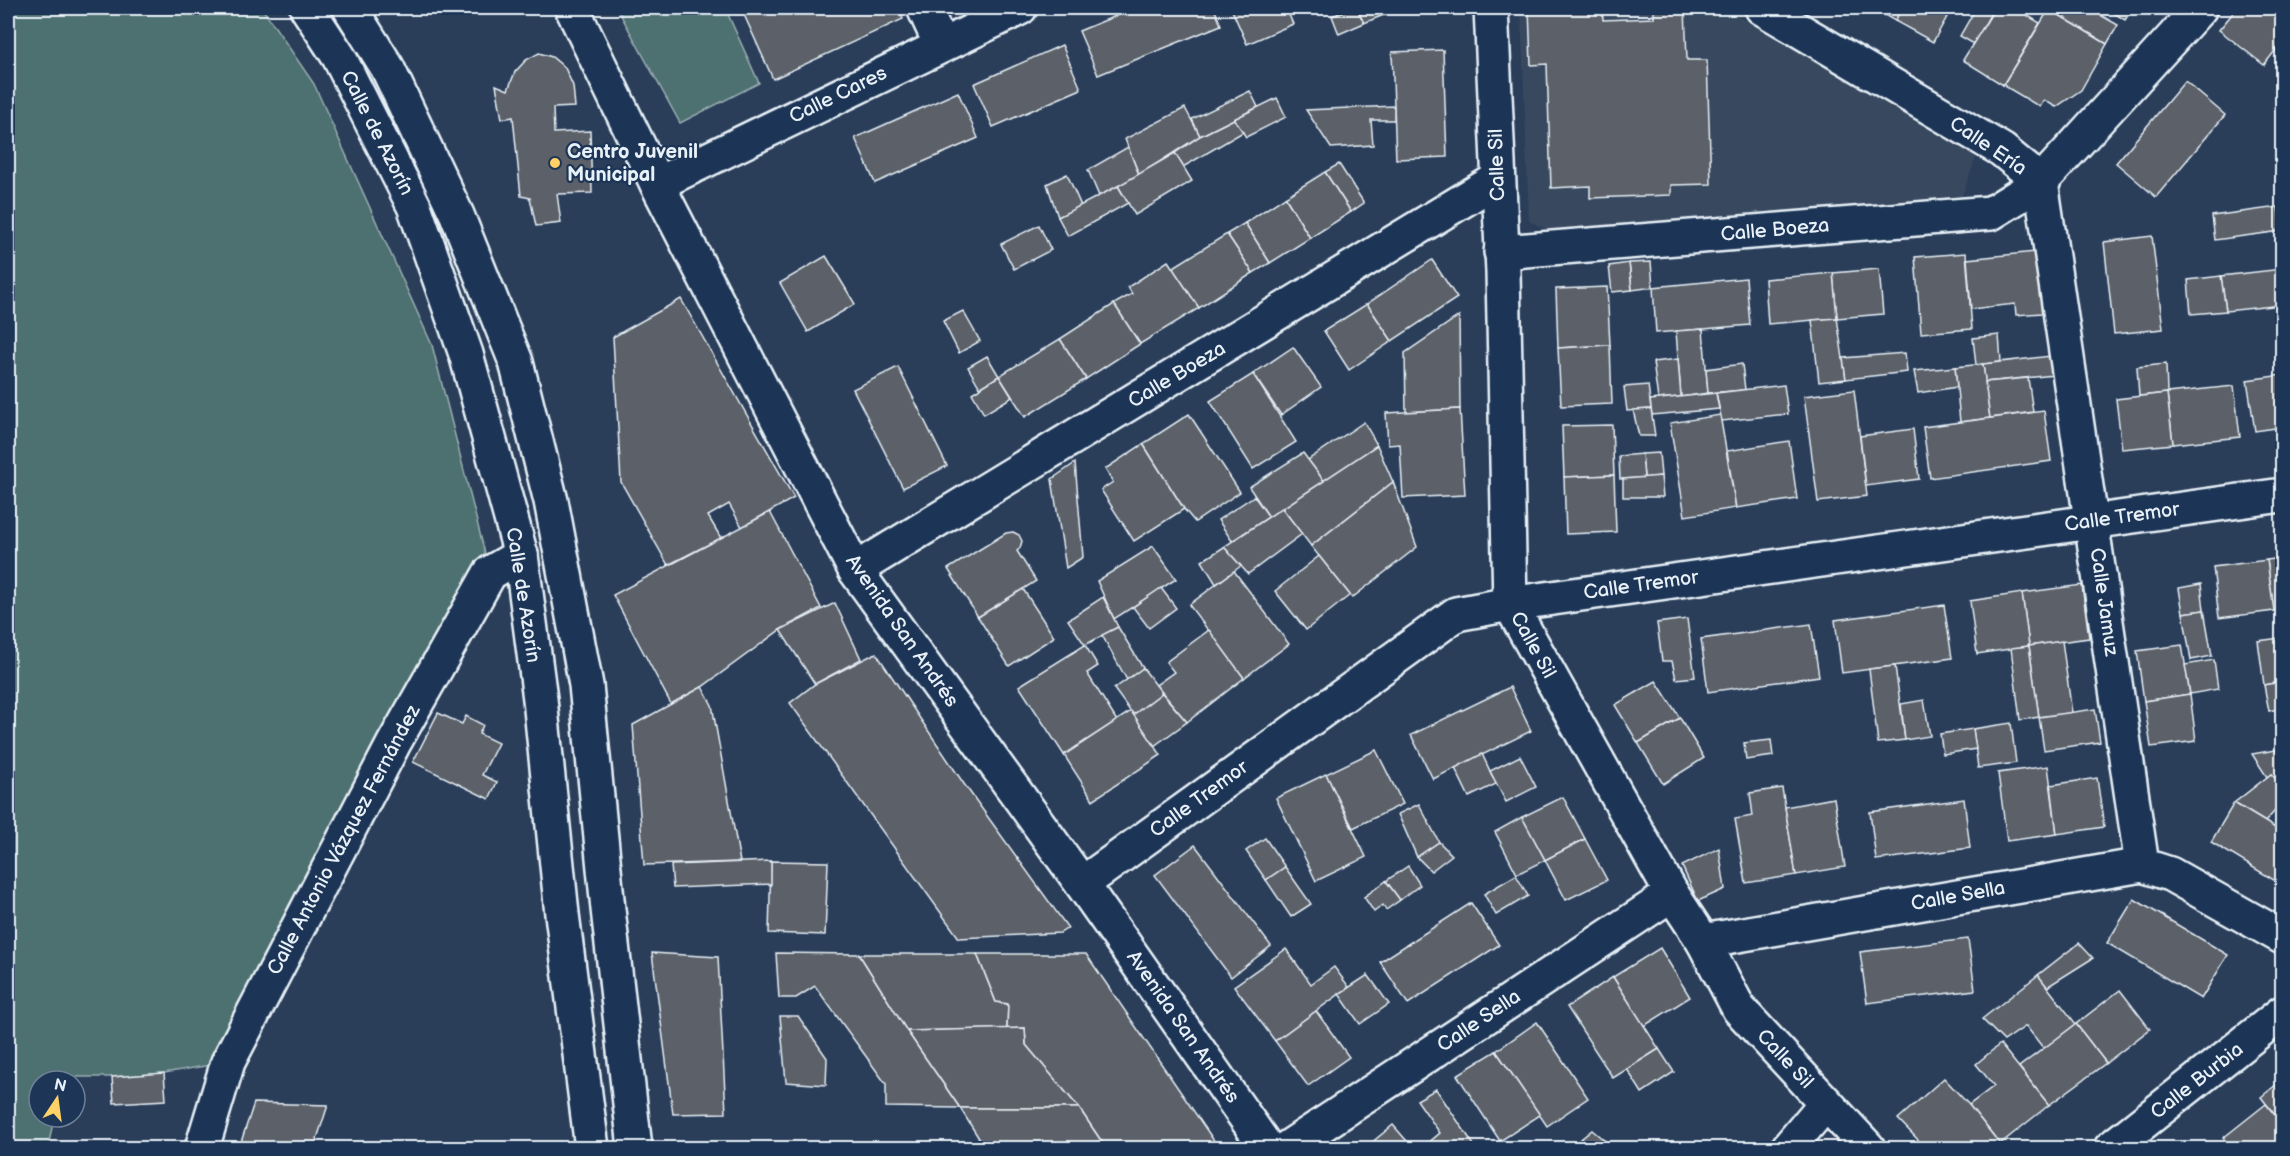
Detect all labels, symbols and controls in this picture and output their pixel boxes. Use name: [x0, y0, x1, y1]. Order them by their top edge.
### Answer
street label: Calle Cares: [785, 61, 891, 129]
street label: Calle de Azorín: [335, 67, 419, 199]
street label: Calle Ería: [1945, 111, 2031, 181]
street label: Calle Sil: [1484, 128, 1510, 202]
place label: Centro Juvenil Municipal: [567, 140, 698, 187]
marker: Centro Juvenil Municipal: [548, 156, 562, 170]
street label: Calle Boeza: [1720, 213, 1830, 247]
street label: Calle Boeza: [1124, 337, 1230, 413]
street label: Calle Tremor: [2063, 497, 2182, 537]
street label: Calle de Azorín: [500, 526, 546, 664]
street label: Calle Jamuz: [2085, 546, 2124, 658]
street label: Avenida San Andrés: [840, 550, 964, 712]
street label: Calle Tremor: [1582, 565, 1701, 605]
street label: Calle Sil: [1505, 608, 1561, 682]
street label: Calle Antonio Vázquez Fernández: [262, 701, 426, 979]
street label: Calle Tremor: [1145, 755, 1254, 843]
street label: Calle Sella: [1909, 876, 2007, 916]
street label: Avenida San Andrés: [1121, 946, 1245, 1108]
street label: Calle Sella: [1433, 984, 1525, 1058]
street label: Calle Sil: [1752, 1024, 1818, 1094]
street label: Calle Burbia: [2146, 1037, 2248, 1125]
north arrow: [27, 1069, 87, 1129]
text: N: [52, 1075, 68, 1096]

